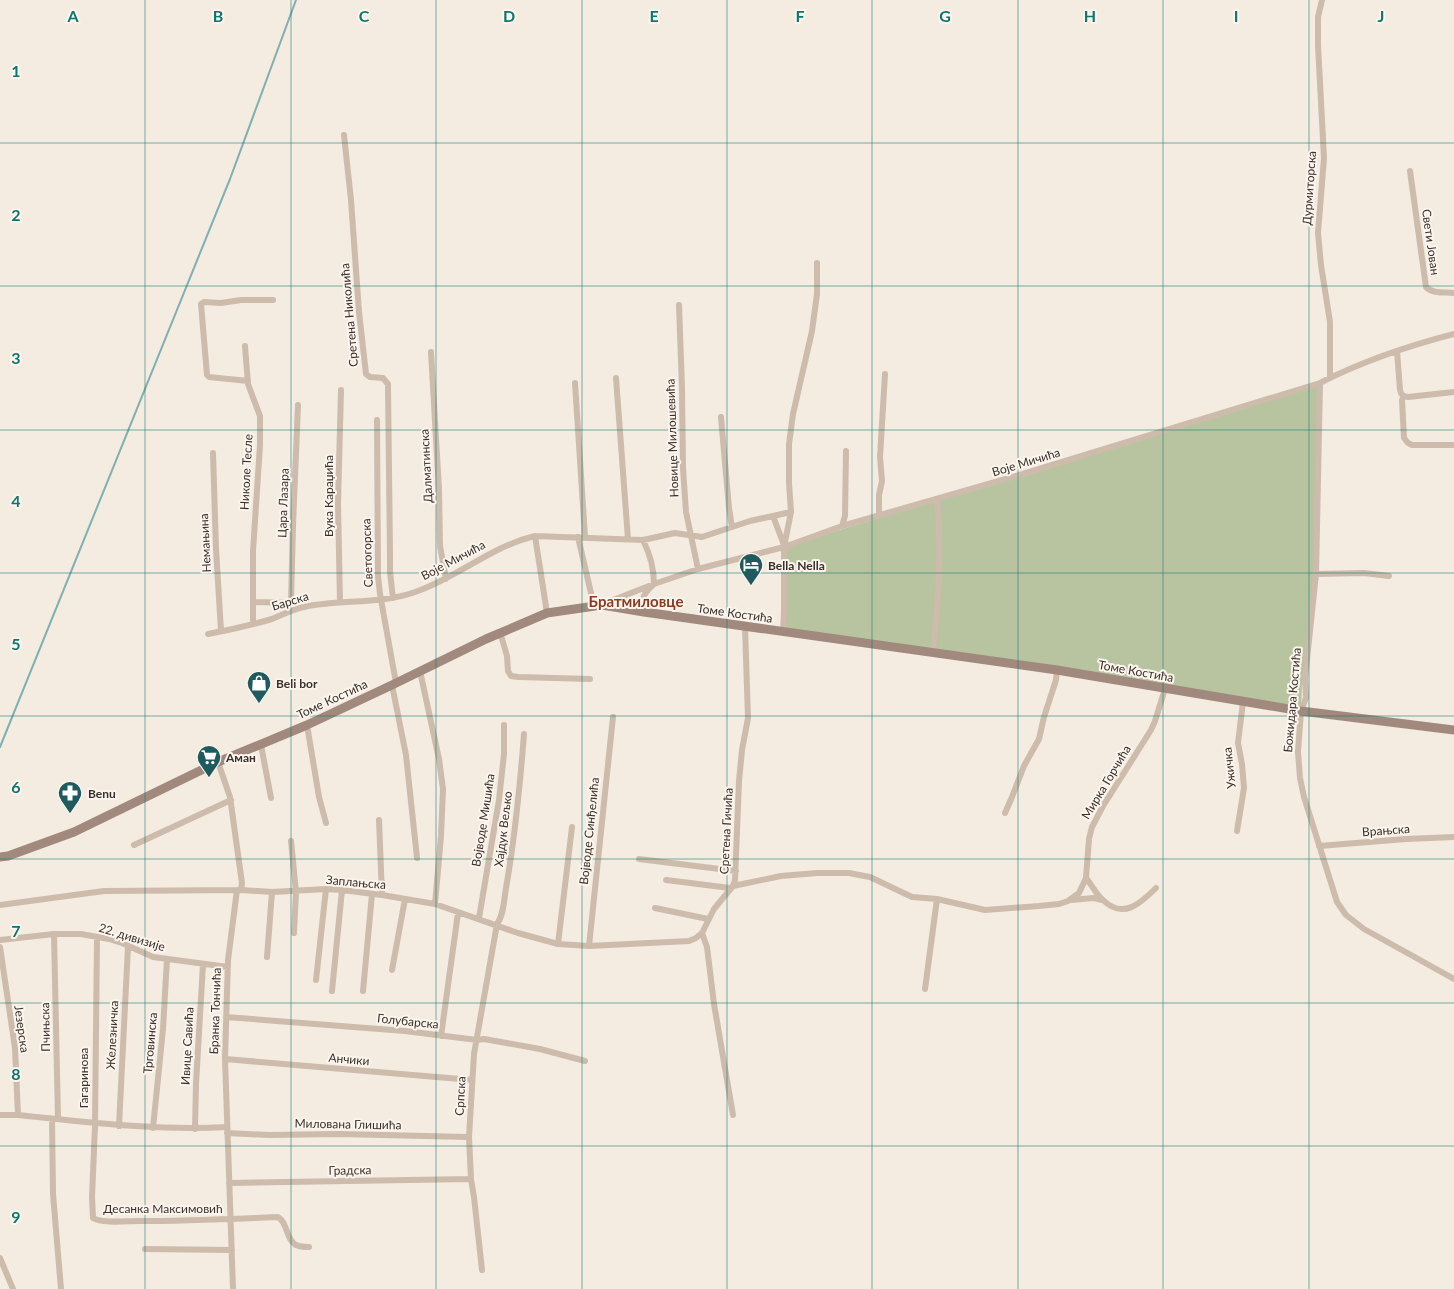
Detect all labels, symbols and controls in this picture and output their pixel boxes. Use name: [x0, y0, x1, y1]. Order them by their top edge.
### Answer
text: A: [66, 6, 79, 25]
text: B: [213, 6, 223, 25]
text: C: [359, 6, 370, 25]
text: D: [503, 6, 515, 25]
text: E: [649, 6, 659, 25]
text: F: [795, 6, 805, 25]
text: G: [939, 6, 951, 25]
text: H: [1084, 6, 1096, 25]
text: I: [1234, 6, 1238, 25]
text: J: [1378, 6, 1384, 25]
text: 1: [11, 61, 21, 80]
street label: Дурмиторска: [1299, 150, 1319, 226]
text: 2: [11, 205, 21, 224]
street label: Свети Јован: [1419, 208, 1443, 276]
street label: Сретена Николића: [337, 262, 361, 367]
text: 3: [11, 348, 21, 367]
street label: Новице Милошевића: [662, 378, 682, 498]
street label: Далматинска: [417, 428, 435, 503]
street label: Николе Тесле: [237, 434, 255, 510]
street label: Воје Мичића: [990, 445, 1062, 479]
street label: Вука Караџића: [321, 455, 336, 537]
street label: Цара Лазара: [274, 468, 292, 538]
text: 4: [11, 491, 21, 510]
street label: Немањина: [196, 513, 214, 573]
street label: Светогорска: [358, 518, 376, 588]
street label: Воје Мичића: [418, 537, 488, 583]
hotel icon: Bella Nella: [738, 552, 764, 586]
place label: Bella Nella: [768, 558, 825, 573]
street label: Барска: [270, 588, 310, 614]
district label: Братмиловце: [589, 592, 683, 610]
street label: Томе Костића: [696, 600, 774, 626]
text: 5: [11, 634, 21, 653]
street label: Божидара Костића: [1280, 647, 1304, 753]
street label: Томе Костића: [1097, 657, 1175, 685]
shop icon: Beli bor: [246, 670, 272, 704]
place label: Beli bor: [276, 676, 318, 691]
street label: Томе Костића: [294, 676, 370, 722]
street label: Мирка Горчића: [1078, 742, 1134, 822]
supermarket icon: Аман: [196, 744, 222, 778]
street label: Ужичка: [1219, 746, 1239, 790]
place label: Аман: [225, 750, 256, 765]
street label: Војводе Мишића: [468, 772, 498, 868]
text: 6: [11, 777, 21, 796]
street label: Војводе Синђелића: [576, 777, 602, 885]
pharmacy icon: Benu: [57, 780, 83, 814]
place label: Benu: [88, 786, 116, 801]
street label: Сретена Гичића: [716, 787, 736, 875]
street label: Хајдук Вељко: [491, 790, 515, 868]
street label: Врањска: [1362, 821, 1410, 839]
street label: Заплањска: [325, 872, 387, 892]
street label: 22. дивизије: [97, 920, 167, 954]
text: 7: [11, 921, 21, 940]
street label: Бранка Тончића: [206, 967, 224, 1055]
street label: Железничка: [103, 1000, 121, 1070]
street label: Пчињска: [37, 1002, 53, 1052]
street label: Језерска: [11, 1004, 33, 1054]
street label: Ивице Савића: [177, 1007, 197, 1085]
street label: Голубарска: [376, 1010, 440, 1032]
street label: Трговинска: [140, 1012, 160, 1074]
street label: Гагаринова: [76, 1048, 91, 1108]
street label: Анчики: [328, 1050, 370, 1068]
text: 8: [11, 1064, 21, 1083]
street label: Српска: [451, 1076, 469, 1116]
street label: Милована Глишића: [294, 1116, 402, 1132]
street label: Градска: [328, 1162, 372, 1178]
street label: Десанка Максимовић: [103, 1201, 223, 1216]
text: 9: [11, 1207, 21, 1226]

